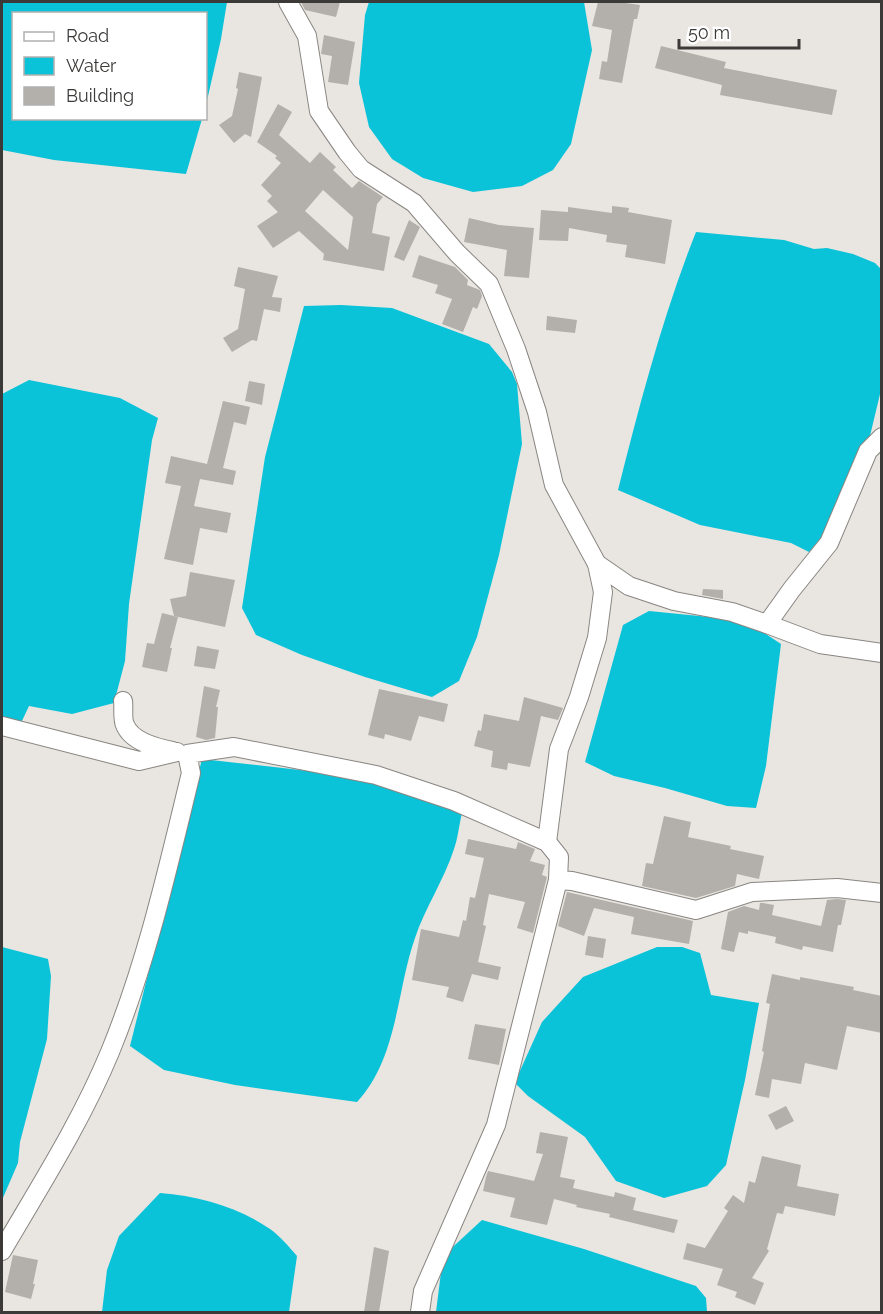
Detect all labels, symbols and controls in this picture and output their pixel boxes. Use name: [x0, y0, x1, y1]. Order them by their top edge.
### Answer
legend: [12, 12, 207, 120]
scale bar: [679, 12, 799, 50]
text: 50 m: [688, 22, 730, 43]
text: Road: [66, 25, 109, 46]
text: Water: [66, 55, 117, 76]
text: Building: [66, 85, 134, 106]

